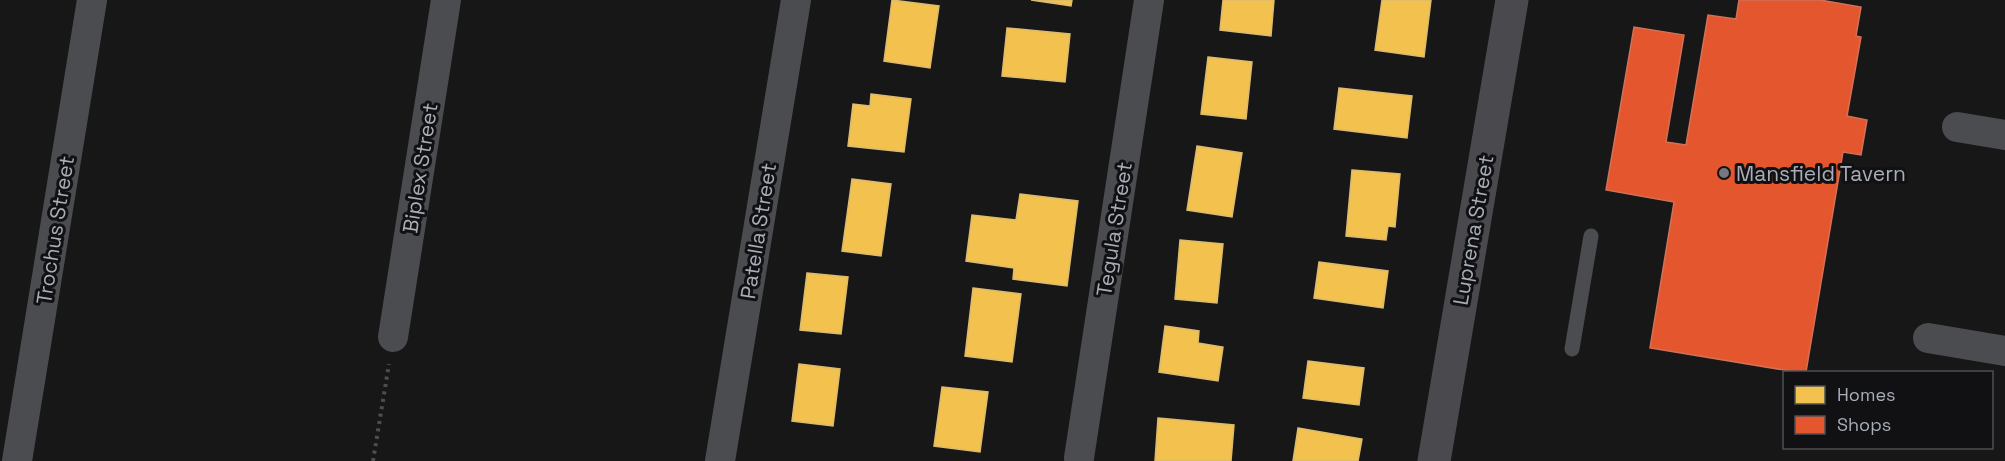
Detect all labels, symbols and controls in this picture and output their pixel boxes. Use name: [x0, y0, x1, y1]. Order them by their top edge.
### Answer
street label: Biplex Street: [396, 101, 444, 235]
street label: Luprena Street: [1446, 153, 1500, 307]
street label: Trochus Street: [30, 154, 80, 306]
street label: Tegula Street: [1090, 160, 1138, 298]
place label: Mansfield Tavern: [1736, 160, 1906, 187]
street label: Patella Street: [734, 161, 782, 301]
marker: Mansfield Tavern: [1717, 166, 1731, 180]
legend: [1783, 371, 1993, 449]
text: Homes: [1837, 383, 1896, 406]
text: Shops: [1837, 413, 1891, 436]

